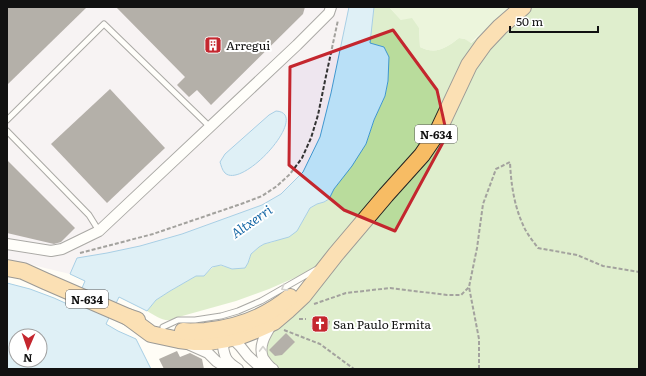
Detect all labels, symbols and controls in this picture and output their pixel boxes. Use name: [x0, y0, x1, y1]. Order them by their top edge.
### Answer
scale bar: [510, 8, 598, 34]
text: 50 m: [516, 12, 543, 30]
building icon: Arregui: [203, 35, 223, 55]
place label: Arregui: [226, 36, 270, 54]
road number: N-634: [415, 125, 457, 143]
water label: Altxerri: [227, 200, 275, 242]
one-way arrow: [281, 283, 289, 290]
road number: N-634: [66, 290, 108, 308]
church icon: San Paulo Ermita: [310, 314, 330, 334]
place label: San Paulo Ermita: [333, 315, 431, 333]
north arrow: [8, 328, 48, 368]
one-way arrow: [258, 346, 267, 352]
text: N: [23, 351, 33, 367]

